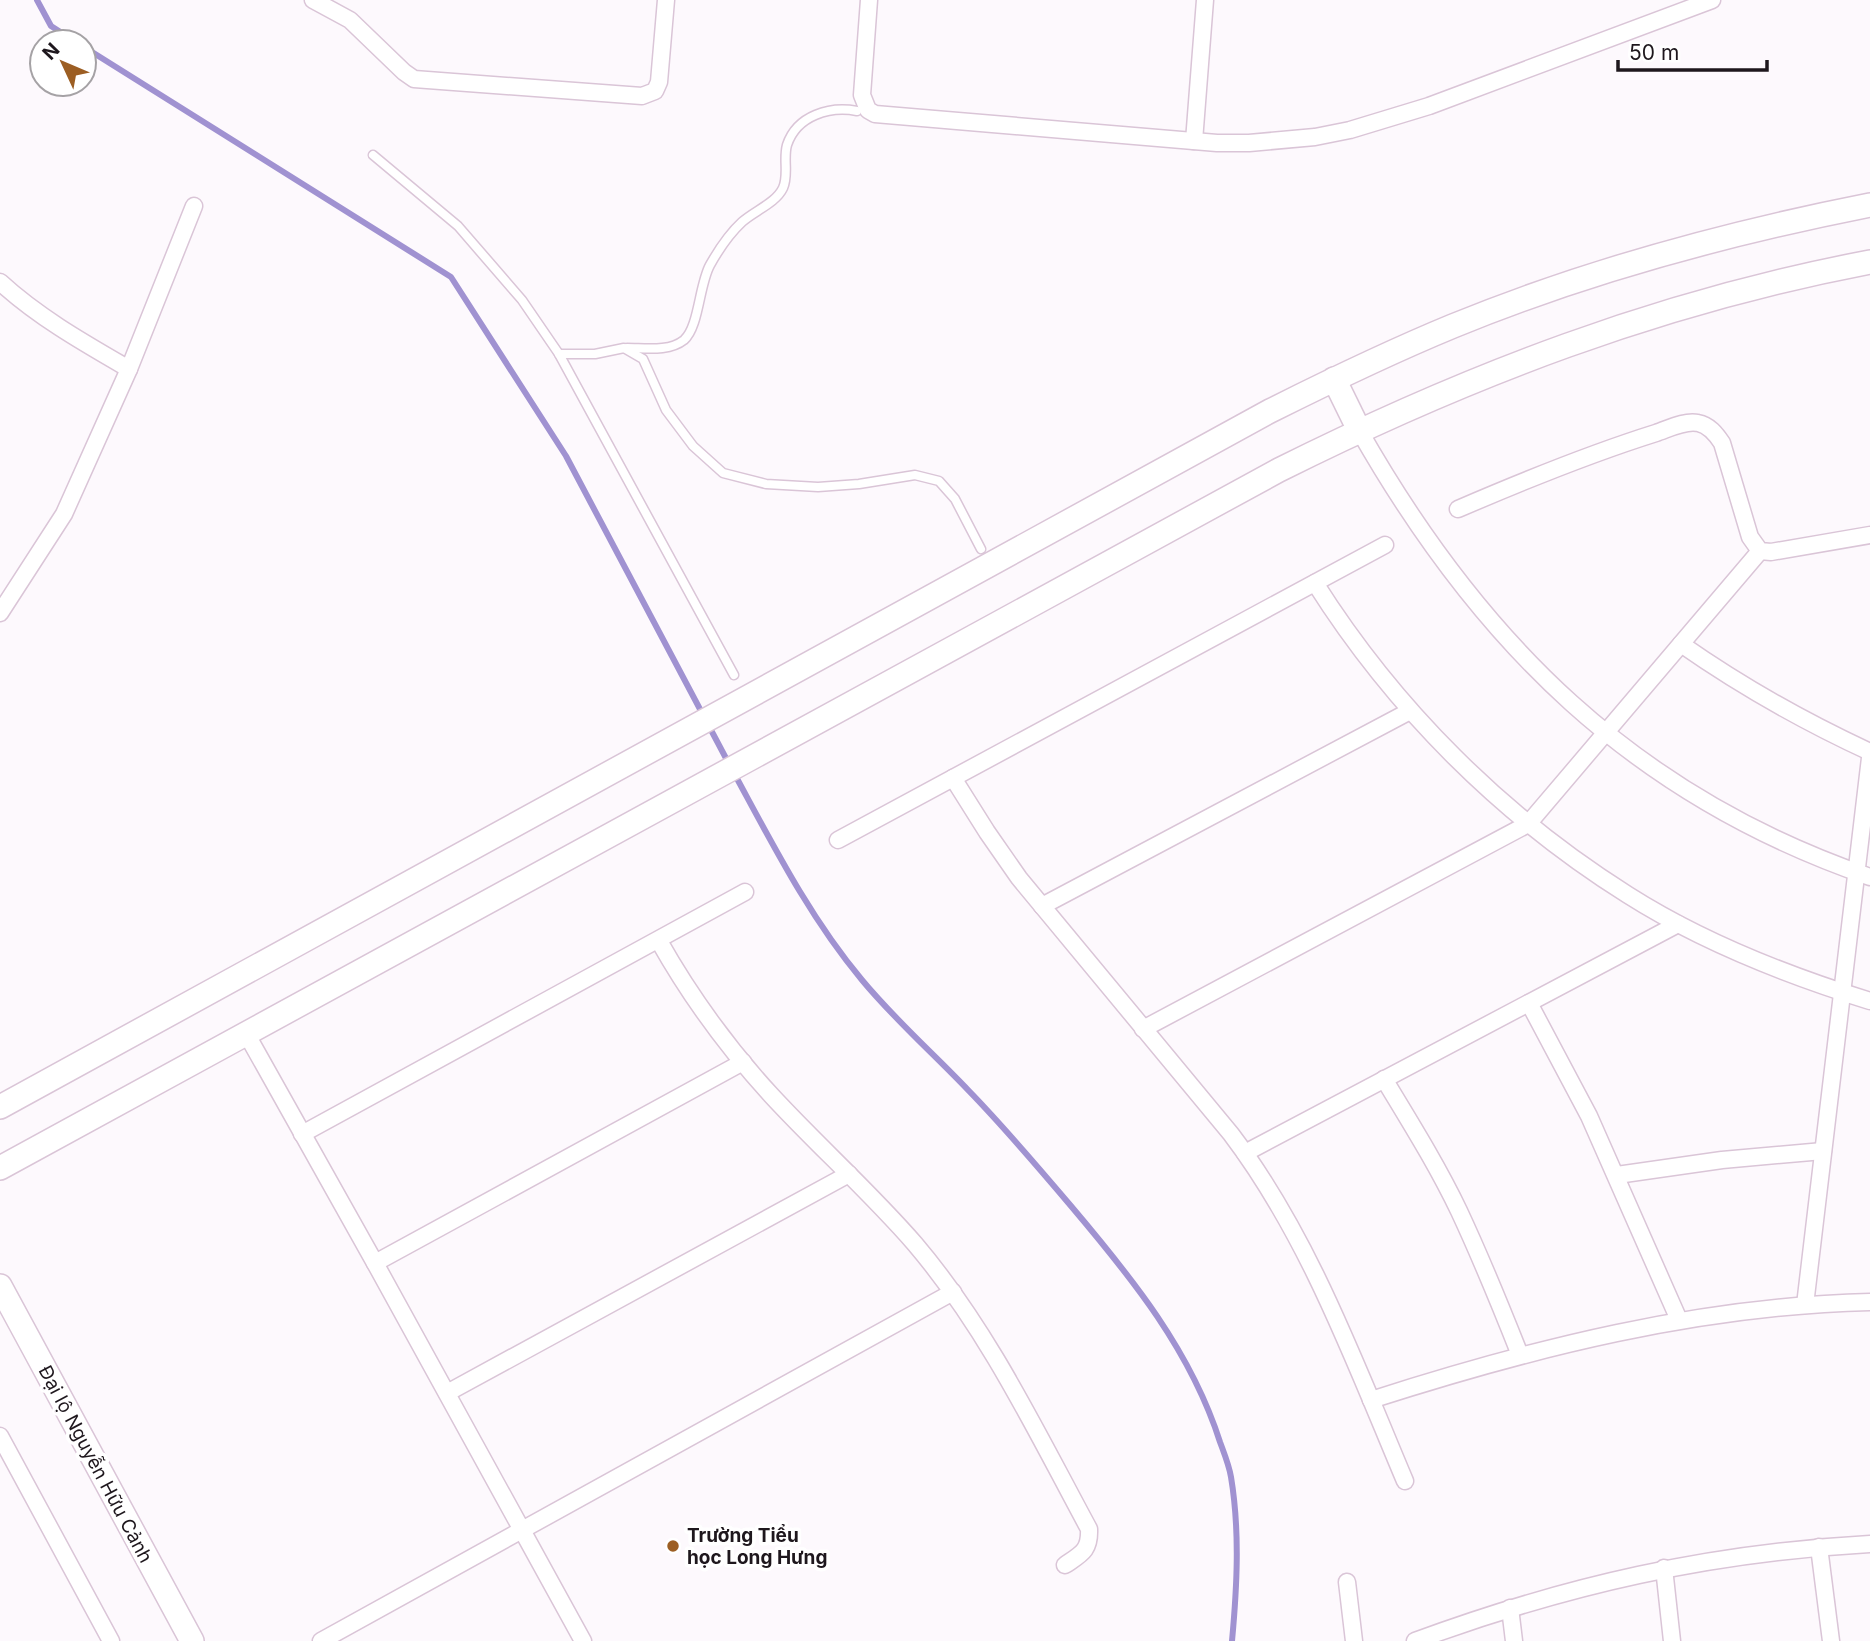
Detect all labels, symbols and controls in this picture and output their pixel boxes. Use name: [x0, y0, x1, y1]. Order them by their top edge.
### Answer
north arrow: [28, 28, 98, 98]
scale bar: [1618, 28, 1767, 72]
text: N: [38, 38, 64, 65]
text: 50 m: [1629, 40, 1679, 65]
street label: Đại lộ Nguyễn Hữu Cảnh: [34, 1362, 157, 1567]
place label: Trường Tiểu học Long Hưng: [687, 1524, 827, 1569]
marker: Trường Tiểu học Long Hưng: [665, 1538, 681, 1554]

